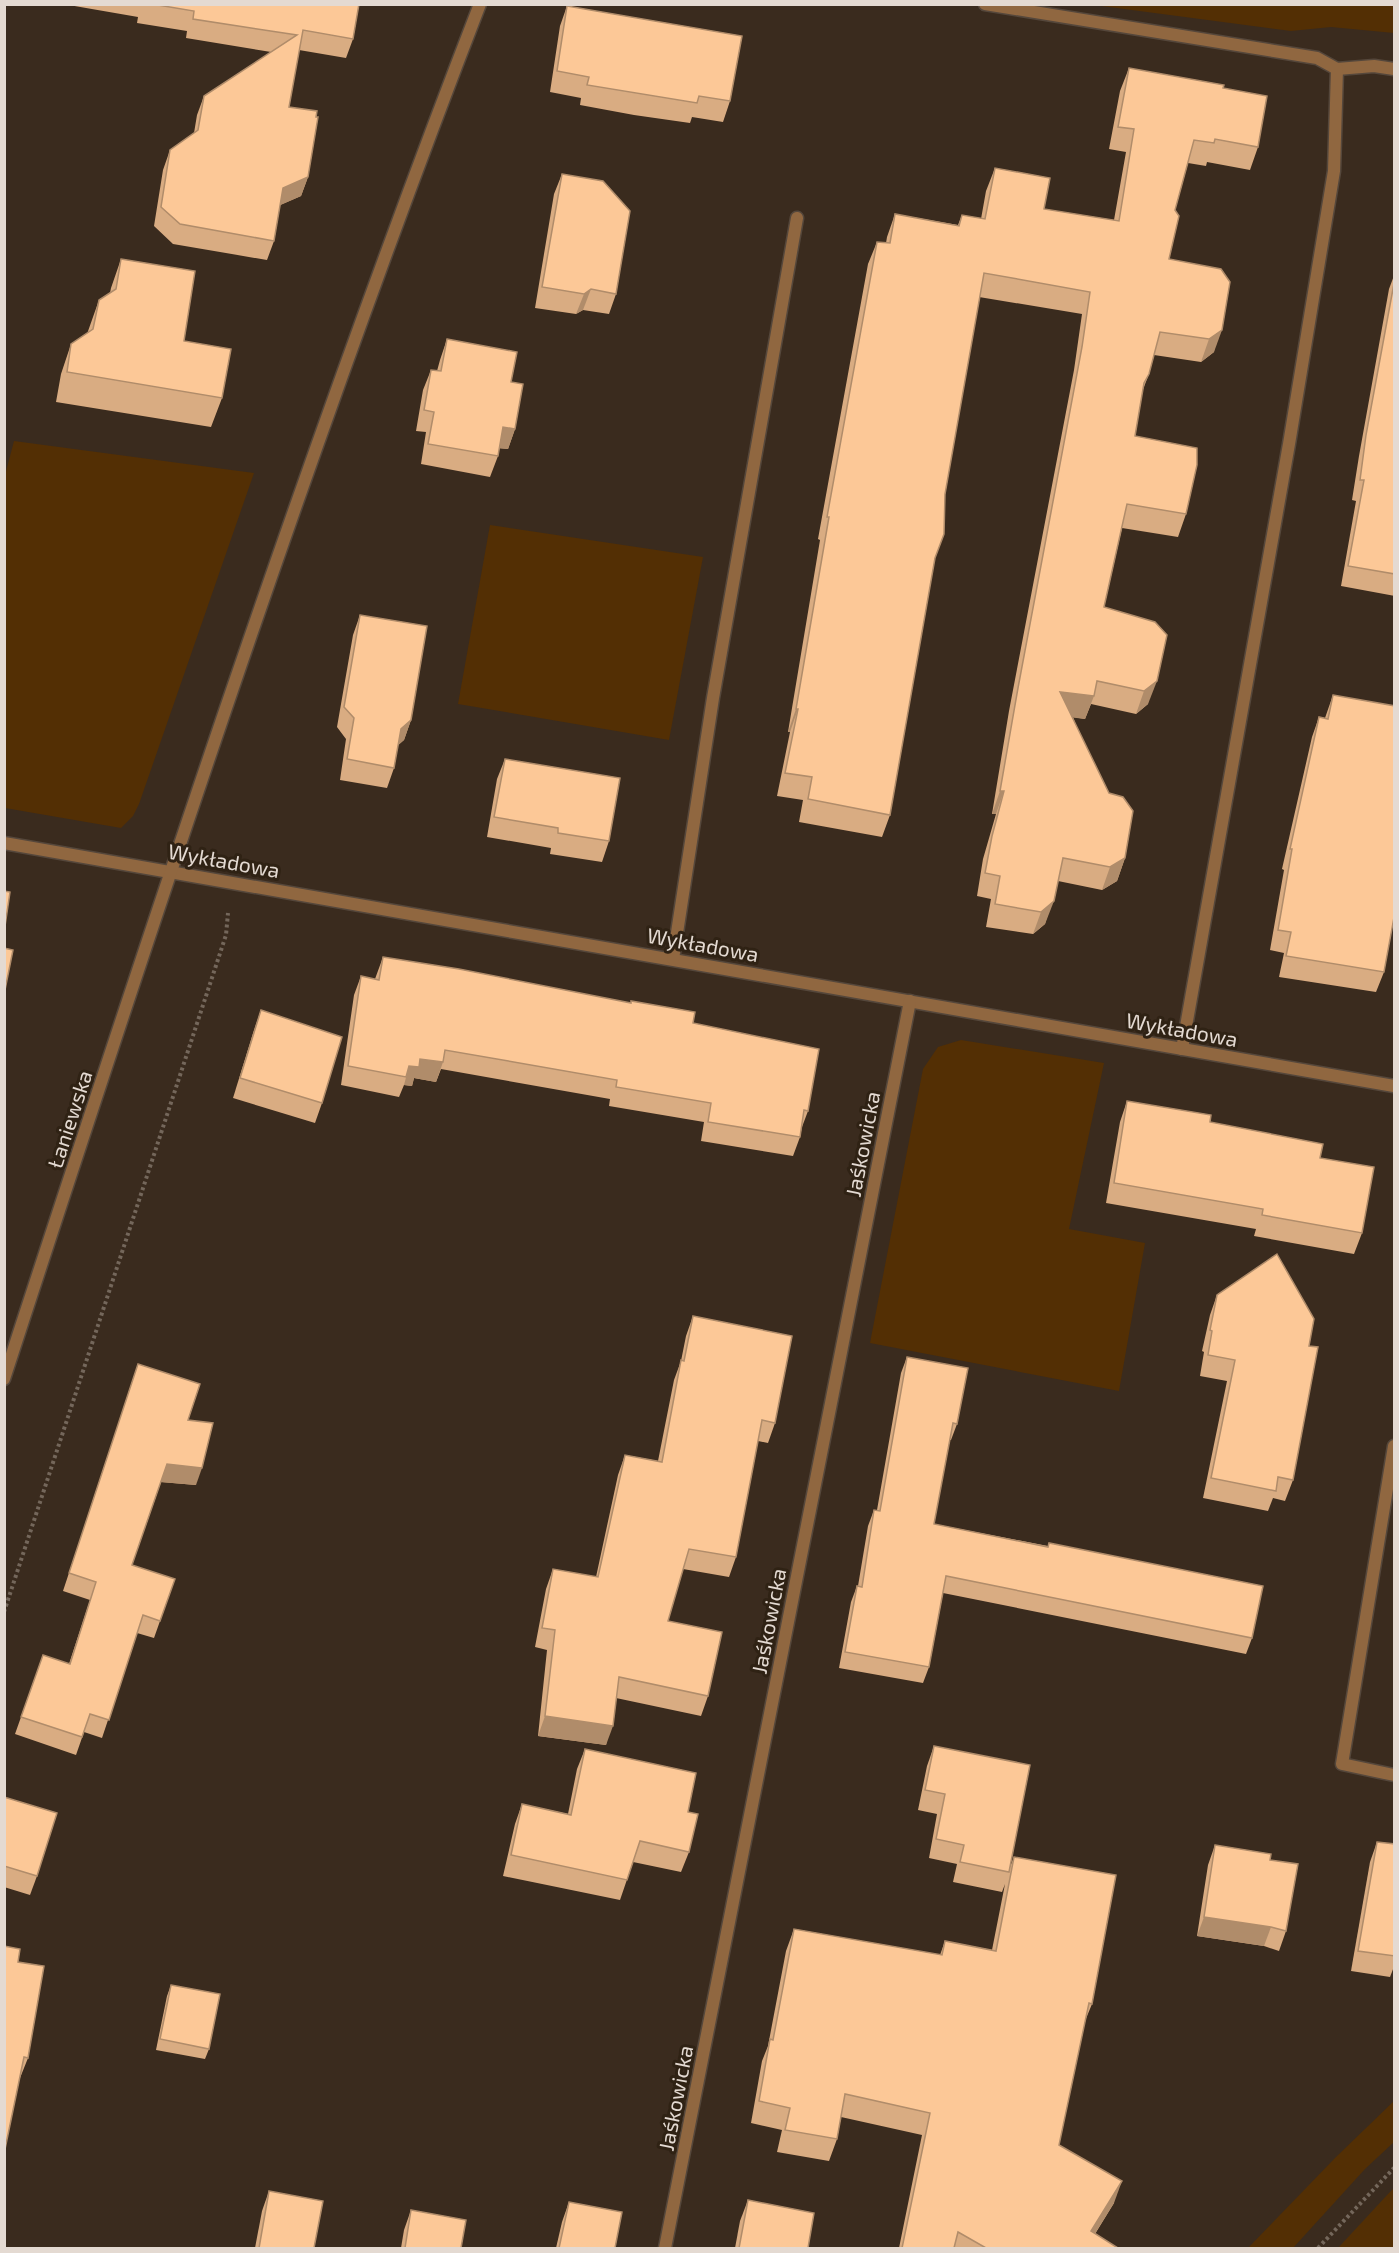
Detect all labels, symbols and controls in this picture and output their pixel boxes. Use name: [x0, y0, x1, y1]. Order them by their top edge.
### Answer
street label: Wykładowa: [166, 838, 282, 882]
street label: Wykładowa: [645, 922, 761, 966]
street label: Wykładowa: [1124, 1007, 1240, 1051]
street label: Łaniewska: [41, 1067, 97, 1171]
street label: Jaśkowicka: [840, 1089, 884, 1199]
street label: Jaśkowicka: [746, 1566, 790, 1676]
street label: Jaśkowicka: [653, 2043, 697, 2153]

